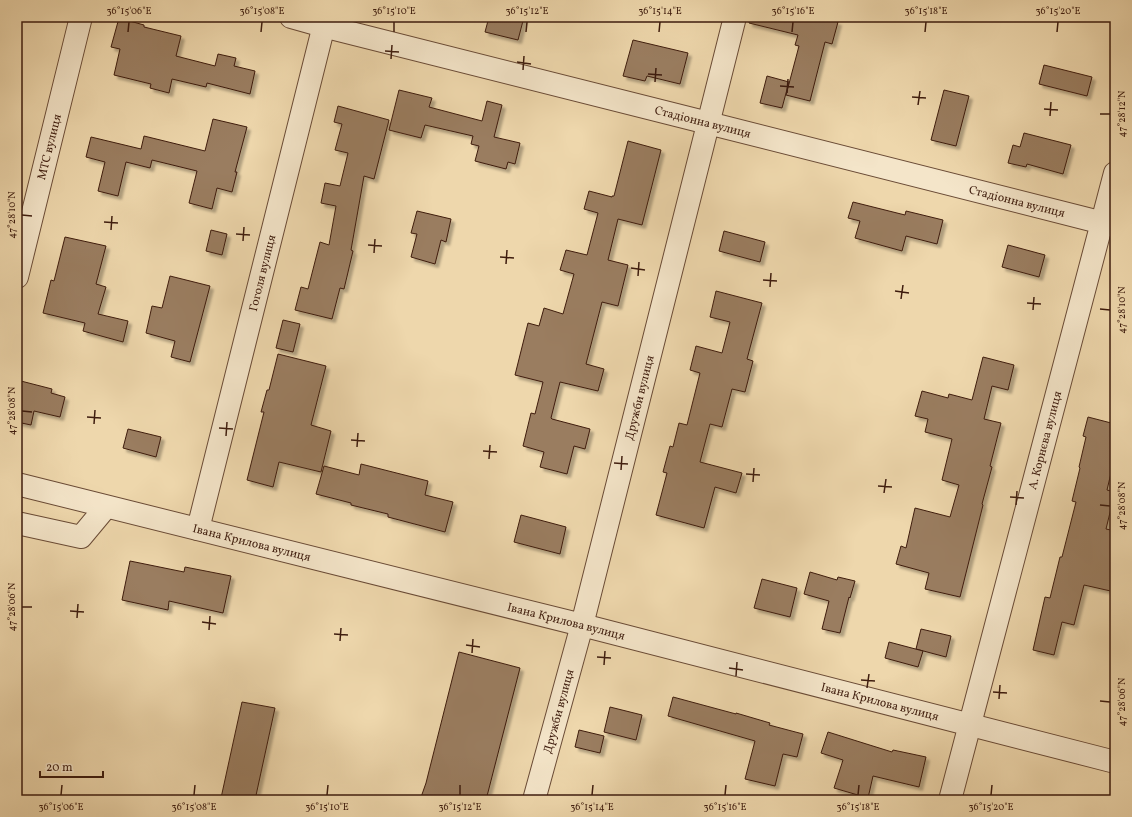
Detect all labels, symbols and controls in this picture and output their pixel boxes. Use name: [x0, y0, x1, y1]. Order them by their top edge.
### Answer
text: 36°15'06"E: [106, 4, 152, 18]
text: 36°15'08"E: [240, 4, 284, 18]
text: 36°15'10"E: [372, 4, 416, 18]
text: 36°15'12"E: [505, 4, 549, 18]
text: 36°15'14"E: [638, 4, 682, 18]
text: 36°15'16"E: [772, 4, 814, 18]
text: 36°15'18"E: [905, 4, 948, 18]
text: 36°15'20"E: [1035, 4, 1081, 18]
text: 47°28'12"N: [1115, 90, 1129, 137]
street label: Стадіонна вулиця: [653, 103, 752, 143]
street label: МТС вулиця: [34, 113, 66, 182]
street label: Стадіонна вулиця: [967, 182, 1066, 222]
text: 47°28'10"N: [5, 191, 19, 239]
street label: Гоголя вулиця: [246, 233, 280, 313]
text: 47°28'10"N: [1115, 286, 1129, 334]
street label: Дружби вулиця: [622, 354, 659, 442]
text: 47°28'08"N: [5, 386, 19, 435]
street label: А. Корнєва вулиця: [1025, 390, 1066, 492]
text: 47°28'08"N: [1115, 481, 1129, 530]
street label: Івана Крилова вулиця: [191, 521, 312, 566]
text: 47°28'06"N: [5, 582, 19, 631]
street label: Івана Крилова вулиця: [505, 600, 627, 645]
street label: Дружби вулиця: [540, 668, 579, 756]
text: 47°28'06"N: [1115, 677, 1129, 726]
street label: Івана Крилова вулиця: [819, 680, 940, 725]
scale bar: [40, 753, 103, 779]
text: 20 m: [46, 760, 73, 776]
text: 36°15'06"E: [38, 800, 84, 814]
text: 36°15'08"E: [172, 800, 216, 814]
text: 36°15'10"E: [305, 800, 349, 814]
text: 36°15'12"E: [438, 800, 482, 814]
text: 36°15'14"E: [570, 800, 614, 814]
text: 36°15'16"E: [704, 800, 746, 814]
text: 36°15'18"E: [837, 800, 880, 814]
text: 36°15'20"E: [968, 800, 1014, 814]

